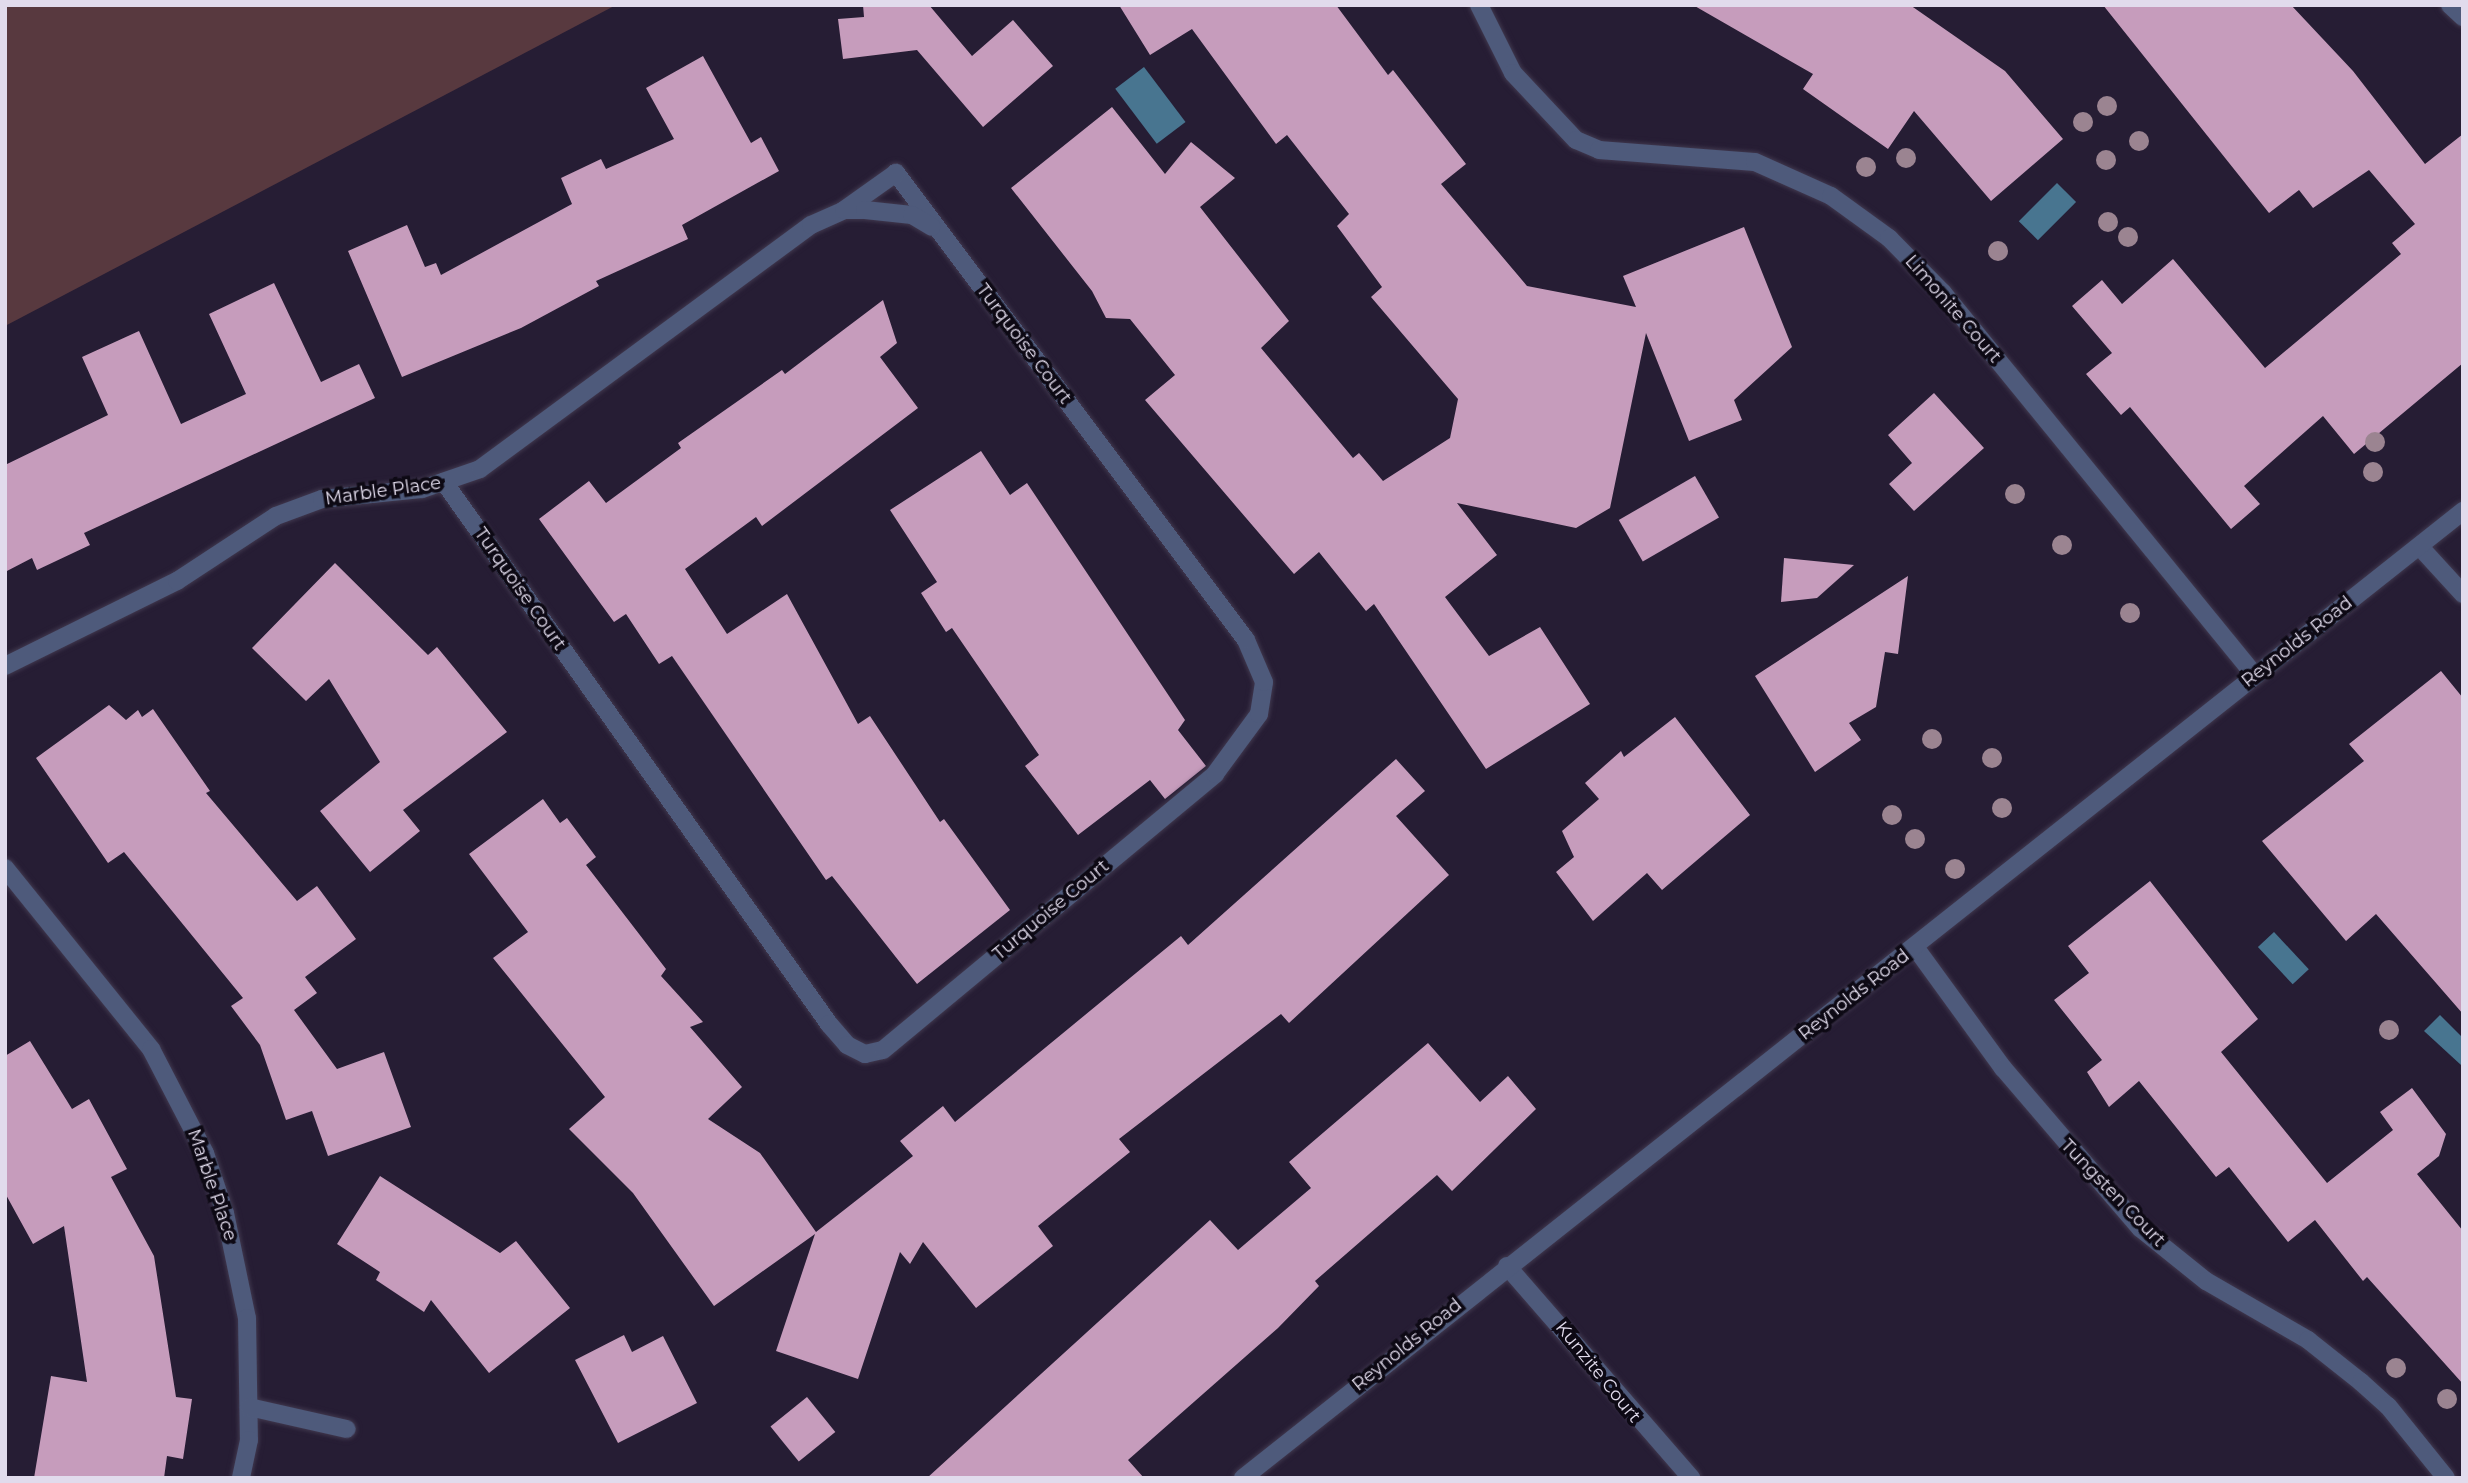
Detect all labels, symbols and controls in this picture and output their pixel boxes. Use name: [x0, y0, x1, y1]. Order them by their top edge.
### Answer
street label: Limonite Court: [1900, 251, 2006, 367]
street label: Turquoise Court: [972, 280, 1076, 408]
street label: Marble Place: [324, 472, 442, 510]
street label: Turquoise Court: [470, 524, 570, 654]
street label: Reynolds Road: [2237, 592, 2357, 692]
street label: Turquoise Court: [989, 855, 1113, 965]
street label: Reynolds Road: [1794, 945, 1914, 1045]
street label: Marble Place: [183, 1126, 241, 1244]
street label: Tungsten Court: [2056, 1135, 2170, 1251]
street label: Reynolds Road: [1348, 1294, 1466, 1396]
street label: Kunzite Court: [1551, 1317, 1645, 1427]

